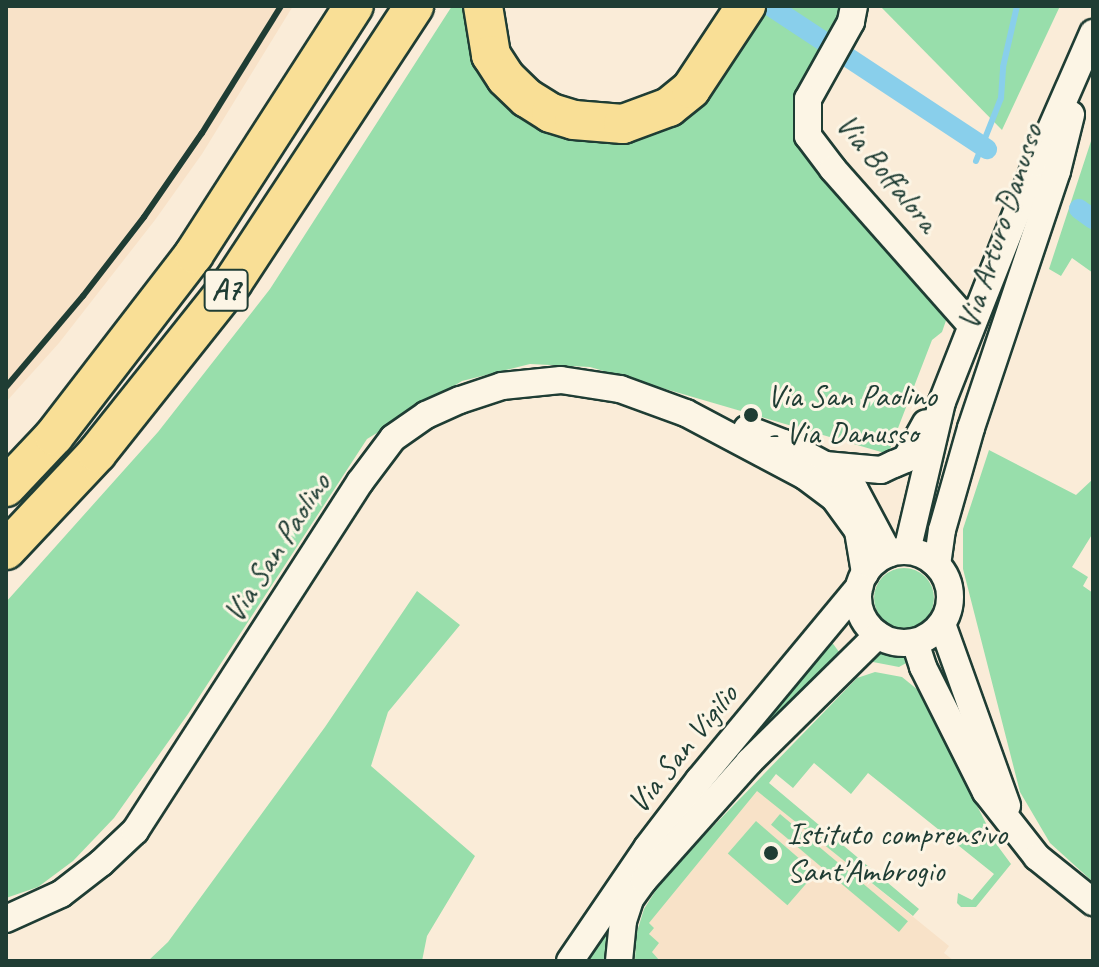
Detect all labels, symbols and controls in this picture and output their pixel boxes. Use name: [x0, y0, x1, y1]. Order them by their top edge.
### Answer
street label: Via Boffalora: [828, 106, 946, 240]
street label: Via Arturo Danusso: [949, 119, 1051, 335]
road number: A7: [202, 264, 250, 316]
place label: Via San Paolino - Via Danusso: [767, 378, 937, 453]
marker: Via San Paolino - Via Danusso: [742, 406, 760, 424]
street label: Via San Paolino: [215, 466, 339, 630]
street label: Via San Vigilio: [619, 677, 747, 821]
place label: Istituto comprensivo Sant'Ambrogio: [787, 816, 1008, 891]
marker: Istituto comprensivo Sant'Ambrogio: [762, 844, 780, 862]

